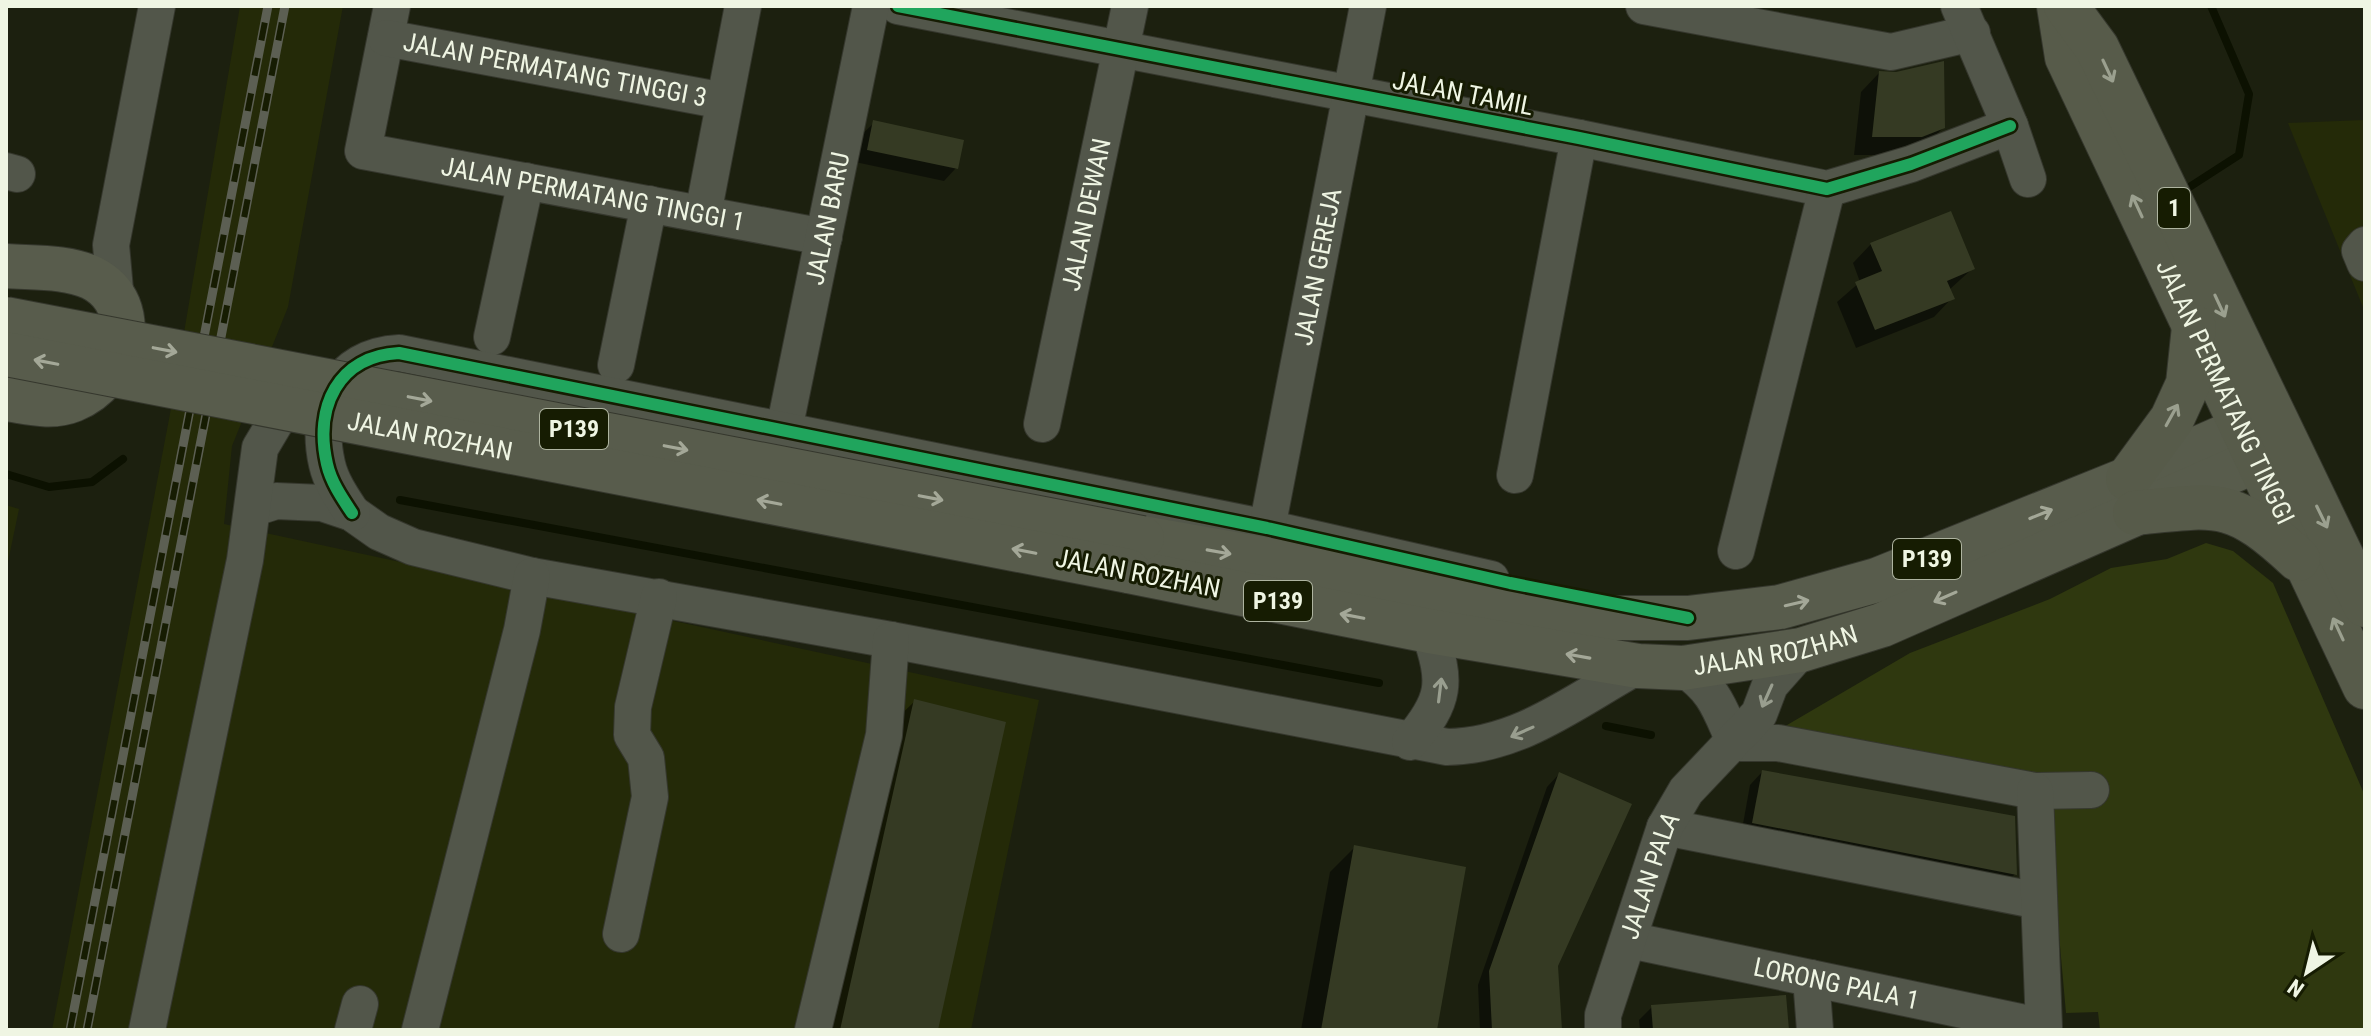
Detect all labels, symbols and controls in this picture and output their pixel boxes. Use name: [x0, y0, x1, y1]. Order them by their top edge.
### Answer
street label: JALAN PERMATANG TINGGI 3: [401, 27, 709, 112]
one-way arrow: [2101, 59, 2116, 83]
street label: JALAN TAMIL: [1390, 65, 1536, 121]
street label: JALAN DEWAN: [1055, 136, 1117, 294]
street label: JALAN BARU: [799, 149, 856, 287]
street label: JALAN PERMATANG TINGGI 1: [439, 151, 747, 237]
street label: JALAN GEREJA: [1288, 186, 1347, 348]
road number: 1: [2158, 188, 2190, 228]
one-way arrow: [2129, 194, 2144, 218]
street label: JALAN PERMATANG TINGGI: [2150, 255, 2301, 529]
one-way arrow: [2213, 293, 2228, 317]
one-way arrow: [152, 343, 177, 358]
one-way arrow: [34, 354, 59, 369]
one-way arrow: [407, 392, 433, 407]
one-way arrow: [2165, 404, 2180, 428]
street label: JALAN ROZHAN: [345, 405, 515, 467]
road number: P139: [540, 409, 608, 449]
one-way arrow: [662, 442, 688, 457]
one-way arrow: [918, 491, 943, 506]
one-way arrow: [757, 493, 782, 508]
one-way arrow: [2315, 504, 2330, 528]
one-way arrow: [2028, 506, 2053, 520]
road number: P139: [1893, 539, 1961, 579]
street label: JALAN ROZHAN: [1053, 542, 1223, 604]
one-way arrow: [1012, 543, 1037, 558]
one-way arrow: [1206, 545, 1231, 560]
road number: P139: [1244, 581, 1312, 621]
one-way arrow: [1934, 590, 1958, 605]
one-way arrow: [1784, 595, 1810, 610]
one-way arrow: [1340, 607, 1365, 622]
one-way arrow: [2330, 617, 2345, 641]
street label: JALAN ROZHAN: [1691, 618, 1861, 681]
one-way arrow: [1566, 647, 1591, 662]
one-way arrow: [1432, 677, 1447, 704]
one-way arrow: [1759, 683, 1774, 707]
one-way arrow: [1510, 725, 1534, 740]
street label: JALAN PALA: [1614, 806, 1686, 943]
north arrow: [2267, 932, 2347, 1012]
street label: LORONG PALA 1: [1751, 952, 1922, 1015]
text: N: [2283, 974, 2309, 1002]

